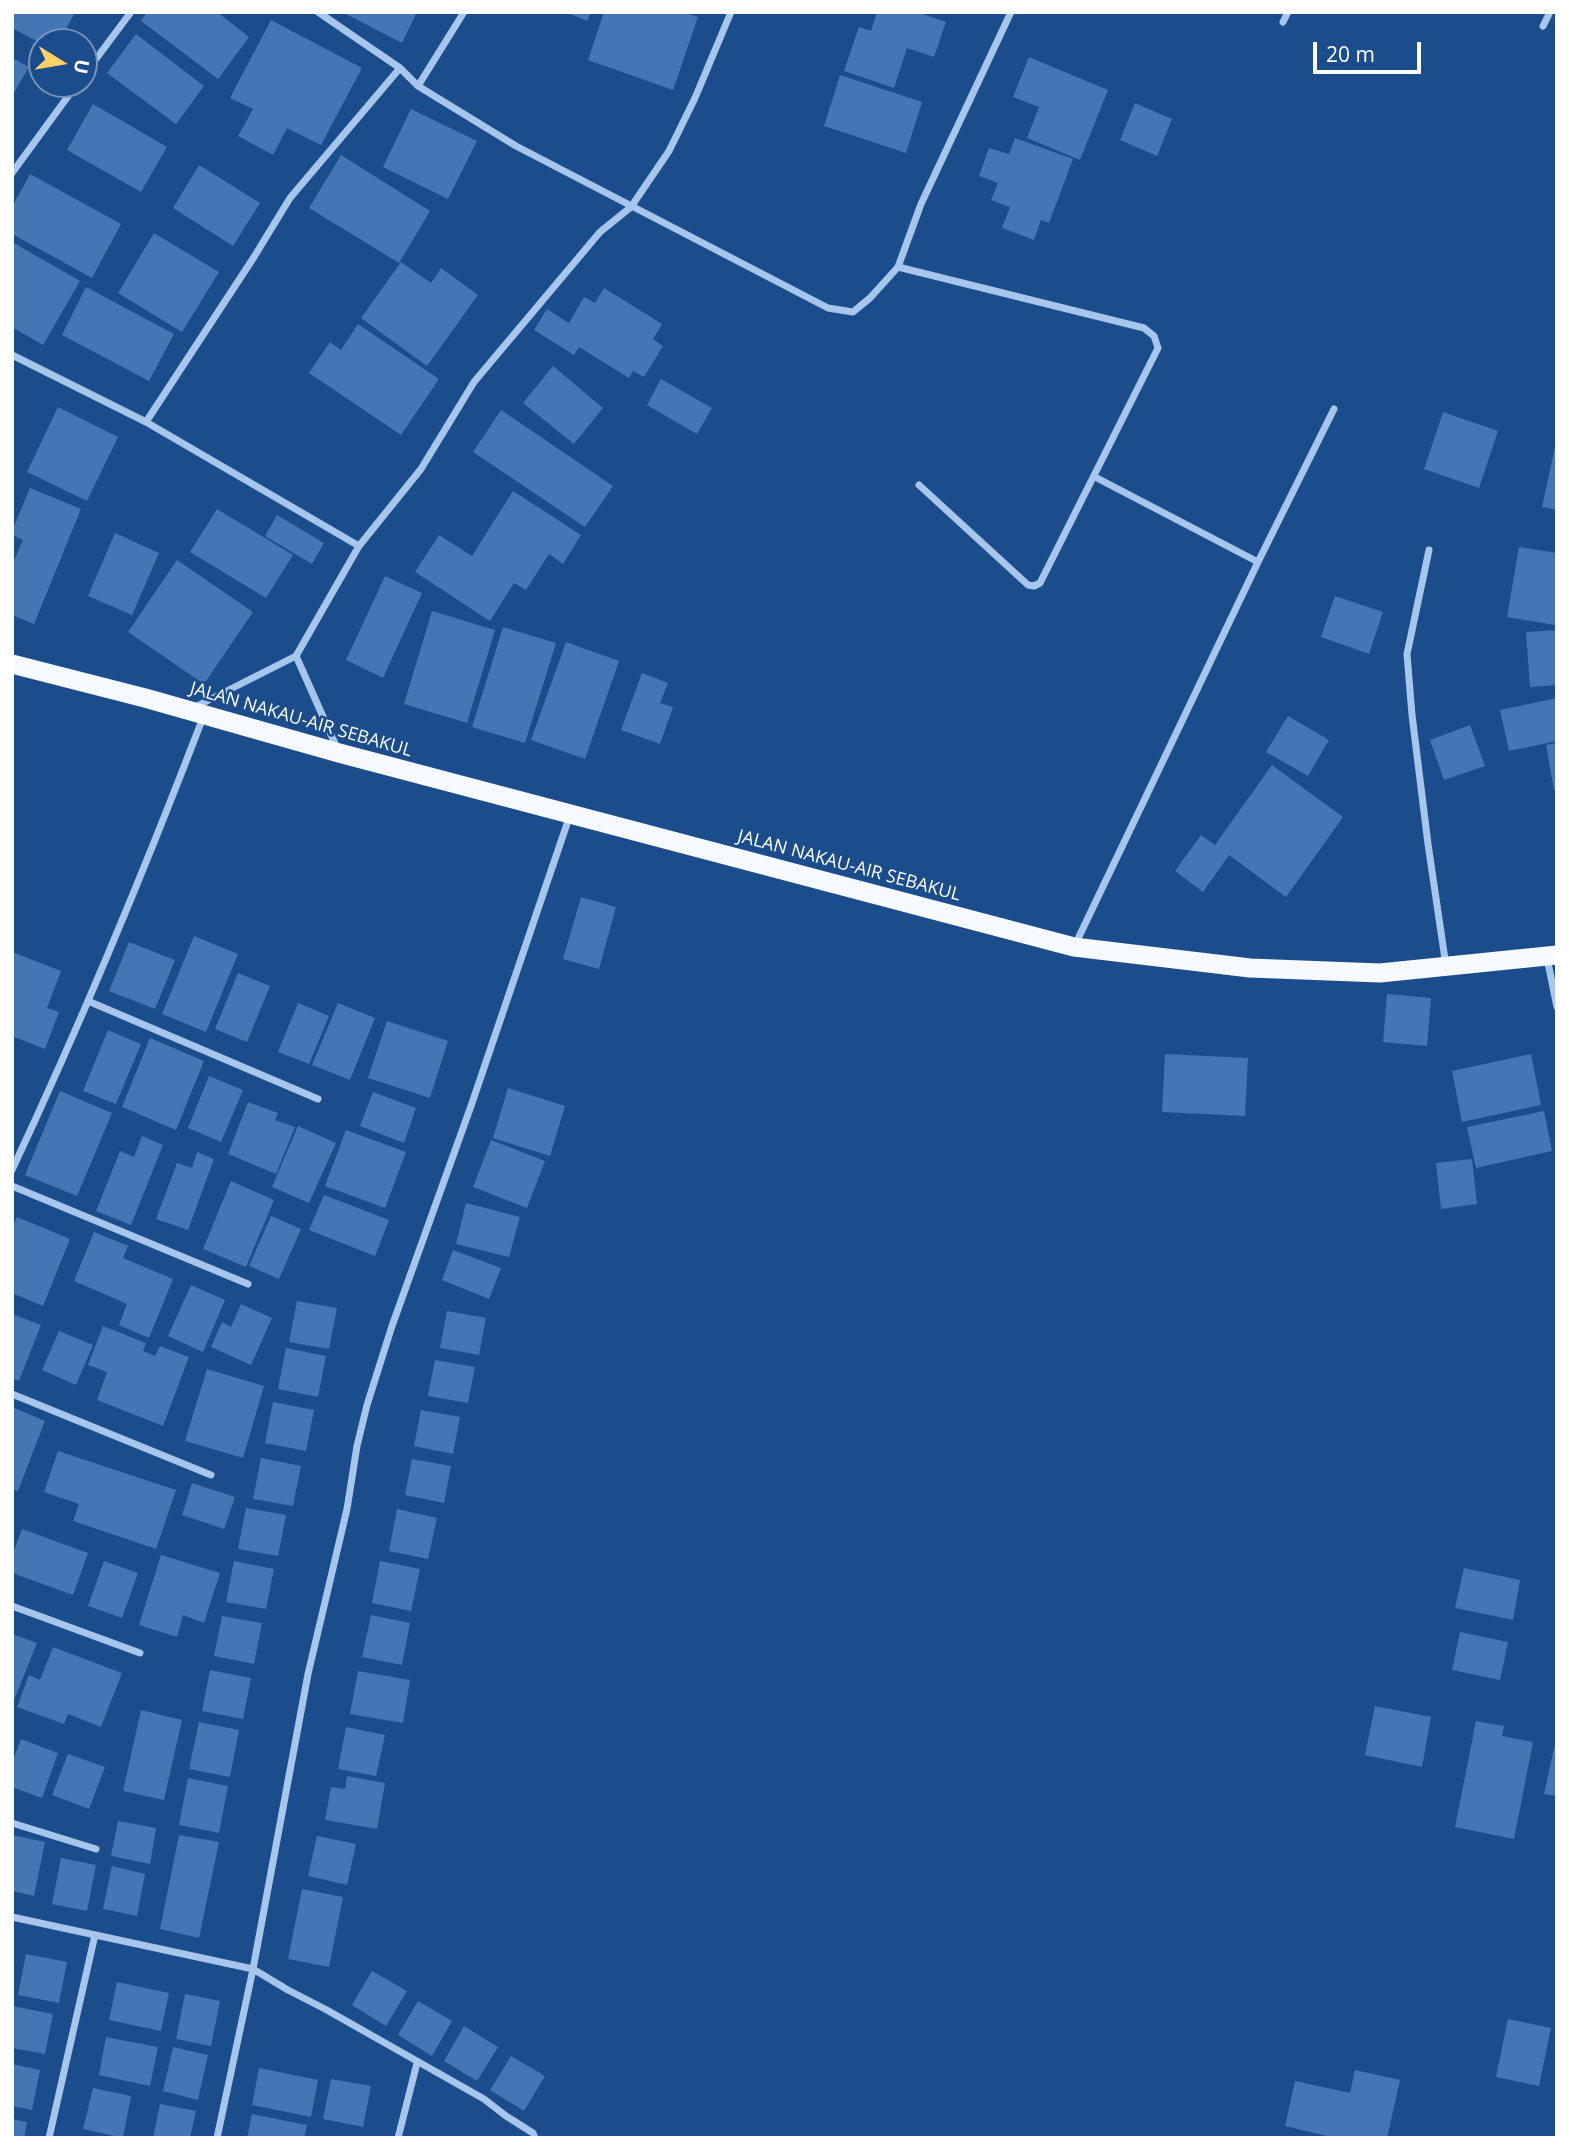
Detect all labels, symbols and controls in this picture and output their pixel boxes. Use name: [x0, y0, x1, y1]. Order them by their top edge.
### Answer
north arrow: [28, 28, 98, 98]
scale bar: [1317, 28, 1426, 72]
text: 20 m: [1326, 40, 1375, 68]
text: U: [68, 57, 96, 76]
street label: JALAN NAKAU-AIR SEBAKUL: [187, 678, 415, 762]
street label: JALAN NAKAU-AIR SEBAKUL: [735, 826, 963, 906]

